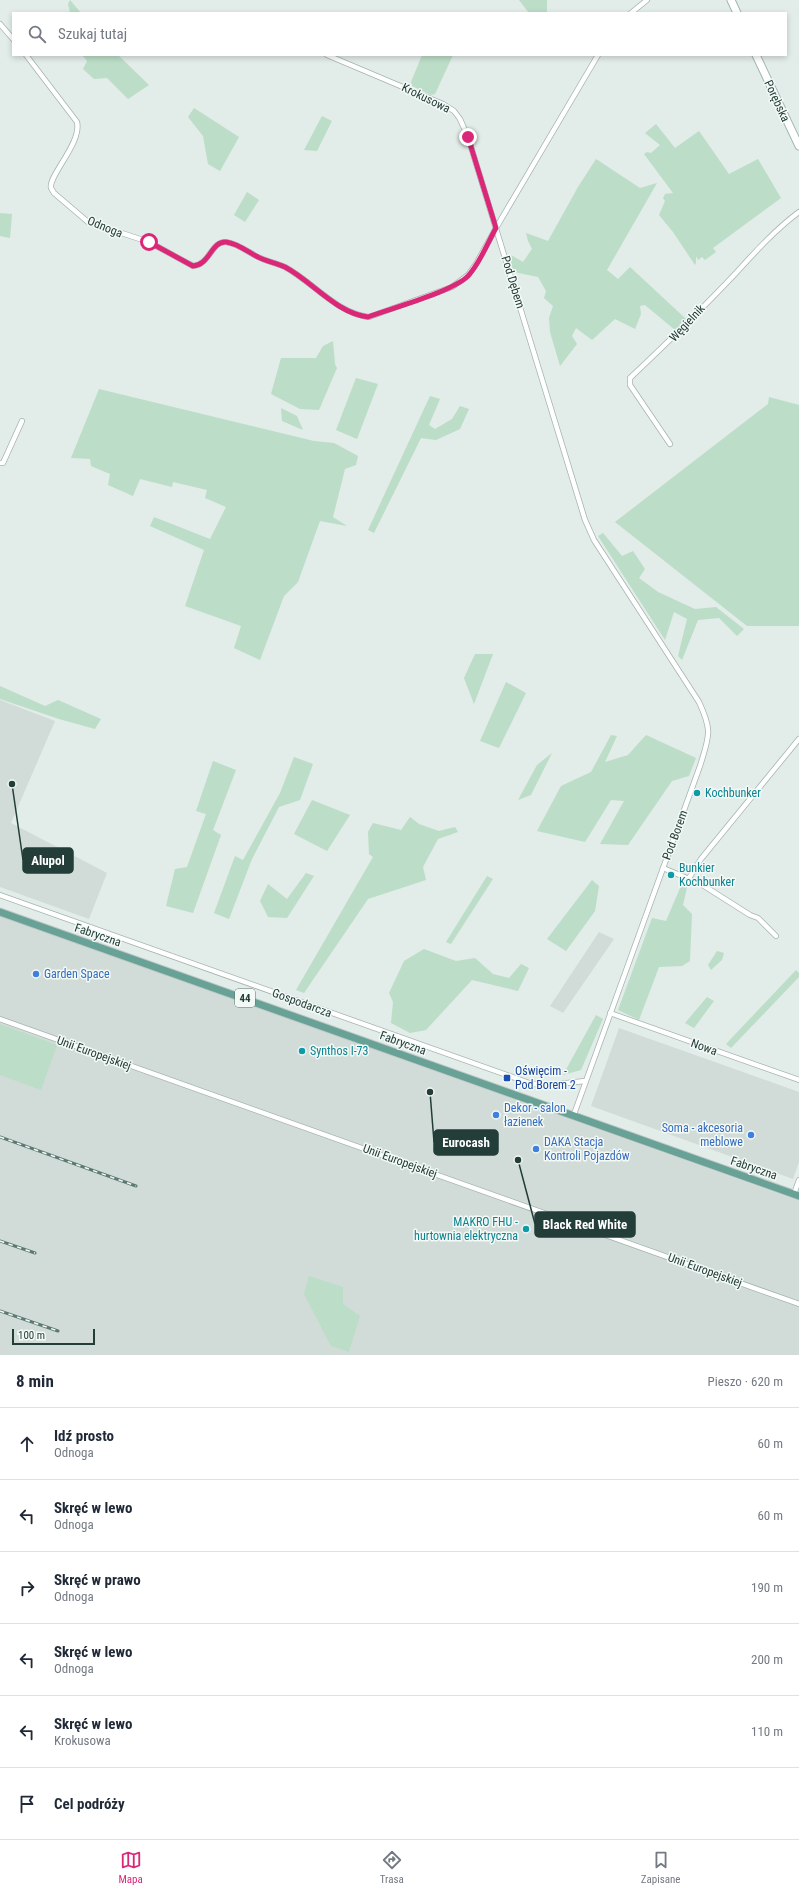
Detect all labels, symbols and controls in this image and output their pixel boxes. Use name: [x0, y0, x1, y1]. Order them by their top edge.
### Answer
search box: [12, 12, 787, 56]
icon: search: [26, 23, 48, 45]
text: Szukaj tutaj: [58, 25, 127, 43]
street label: Porębska: [761, 78, 793, 124]
street label: Krokusowa: [399, 80, 453, 116]
route end: [459, 128, 477, 146]
street label: Odnoga: [85, 214, 125, 240]
route start: [140, 233, 158, 251]
street label: Pod Dębem: [498, 254, 528, 310]
street label: Węgielnik: [666, 301, 708, 344]
place label: Kochbunker: [705, 786, 761, 800]
marker: Kochbunker: [692, 788, 702, 798]
street label: Pod Borem: [660, 808, 690, 862]
callout: Alupol: [23, 848, 73, 873]
text: Alupol: [31, 853, 65, 868]
place label: Bunkier Kochbunker: [679, 861, 735, 889]
marker: Bunkier Kochbunker: [666, 870, 676, 880]
street label: Fabryczna: [73, 921, 123, 950]
place label: Garden Space: [44, 967, 110, 981]
marker: Garden Space: [31, 969, 41, 979]
street label: Gospodarcza: [270, 986, 334, 1020]
road number: 44: [235, 989, 255, 1007]
street label: Fabryczna: [378, 1028, 428, 1058]
street label: Unii Europejskiej: [55, 1033, 133, 1073]
street label: Nowa: [689, 1036, 719, 1058]
place label: Synthos I-73: [310, 1044, 369, 1058]
marker: Synthos I-73: [297, 1046, 307, 1056]
place label: Oświęcim - Pod Borem 2: [515, 1064, 576, 1092]
marker: Oświęcim - Pod Borem 2: [502, 1073, 512, 1083]
place label: Dekor - salon łazienek: [504, 1101, 566, 1129]
marker: Dekor - salon łazienek: [491, 1110, 501, 1120]
place label: Soma - akcesoria meblowe: [662, 1121, 743, 1149]
callout: Eurocash: [434, 1130, 498, 1155]
marker: Soma - akcesoria meblowe: [746, 1130, 756, 1140]
text: Eurocash: [442, 1135, 490, 1150]
place label: DAKA Stacja Kontroli Pojazdów: [544, 1135, 630, 1163]
street label: Unii Europejskiej: [361, 1141, 439, 1181]
marker: DAKA Stacja Kontroli Pojazdów: [531, 1144, 541, 1154]
street label: Fabryczna: [729, 1154, 779, 1183]
callout: Black Red White: [535, 1212, 635, 1237]
place label: MAKRO FHU - hurtownia elektryczna: [414, 1215, 518, 1243]
text: Black Red White: [543, 1217, 627, 1232]
marker: MAKRO FHU - hurtownia elektryczna: [521, 1224, 531, 1234]
street label: Unii Europejskiej: [666, 1250, 744, 1290]
scale bar: [12, 1327, 95, 1346]
text: 100 m: [18, 1329, 45, 1342]
text: 8 min: [16, 1371, 54, 1391]
text: Pieszo · 620 m: [708, 1374, 783, 1389]
text: Idź prosto: [54, 1427, 114, 1445]
icon: ahead: [16, 1433, 38, 1455]
text: 60 m: [757, 1436, 783, 1451]
text: Odnoga: [54, 1445, 94, 1460]
text: Skręć w lewo: [54, 1499, 133, 1517]
icon: left: [16, 1505, 38, 1527]
text: 60 m: [757, 1508, 783, 1523]
text: Odnoga: [54, 1517, 94, 1532]
text: Skręć w prawo: [54, 1571, 141, 1589]
icon: right: [16, 1577, 38, 1599]
text: 190 m: [751, 1580, 783, 1595]
text: Odnoga: [54, 1589, 94, 1604]
text: Skręć w lewo: [54, 1643, 133, 1661]
icon: left: [16, 1649, 38, 1671]
text: 200 m: [751, 1652, 783, 1667]
text: Odnoga: [54, 1661, 94, 1676]
text: Skręć w lewo: [54, 1715, 133, 1733]
icon: left: [16, 1721, 38, 1743]
text: 110 m: [751, 1724, 783, 1739]
text: Krokusowa: [54, 1733, 111, 1748]
icon: arrive: [16, 1793, 38, 1815]
text: Cel podróży: [54, 1795, 125, 1813]
tab: Mapa: [118, 1849, 143, 1886]
tab: Trasa: [380, 1849, 404, 1886]
tab: Zapisane: [641, 1849, 681, 1886]

